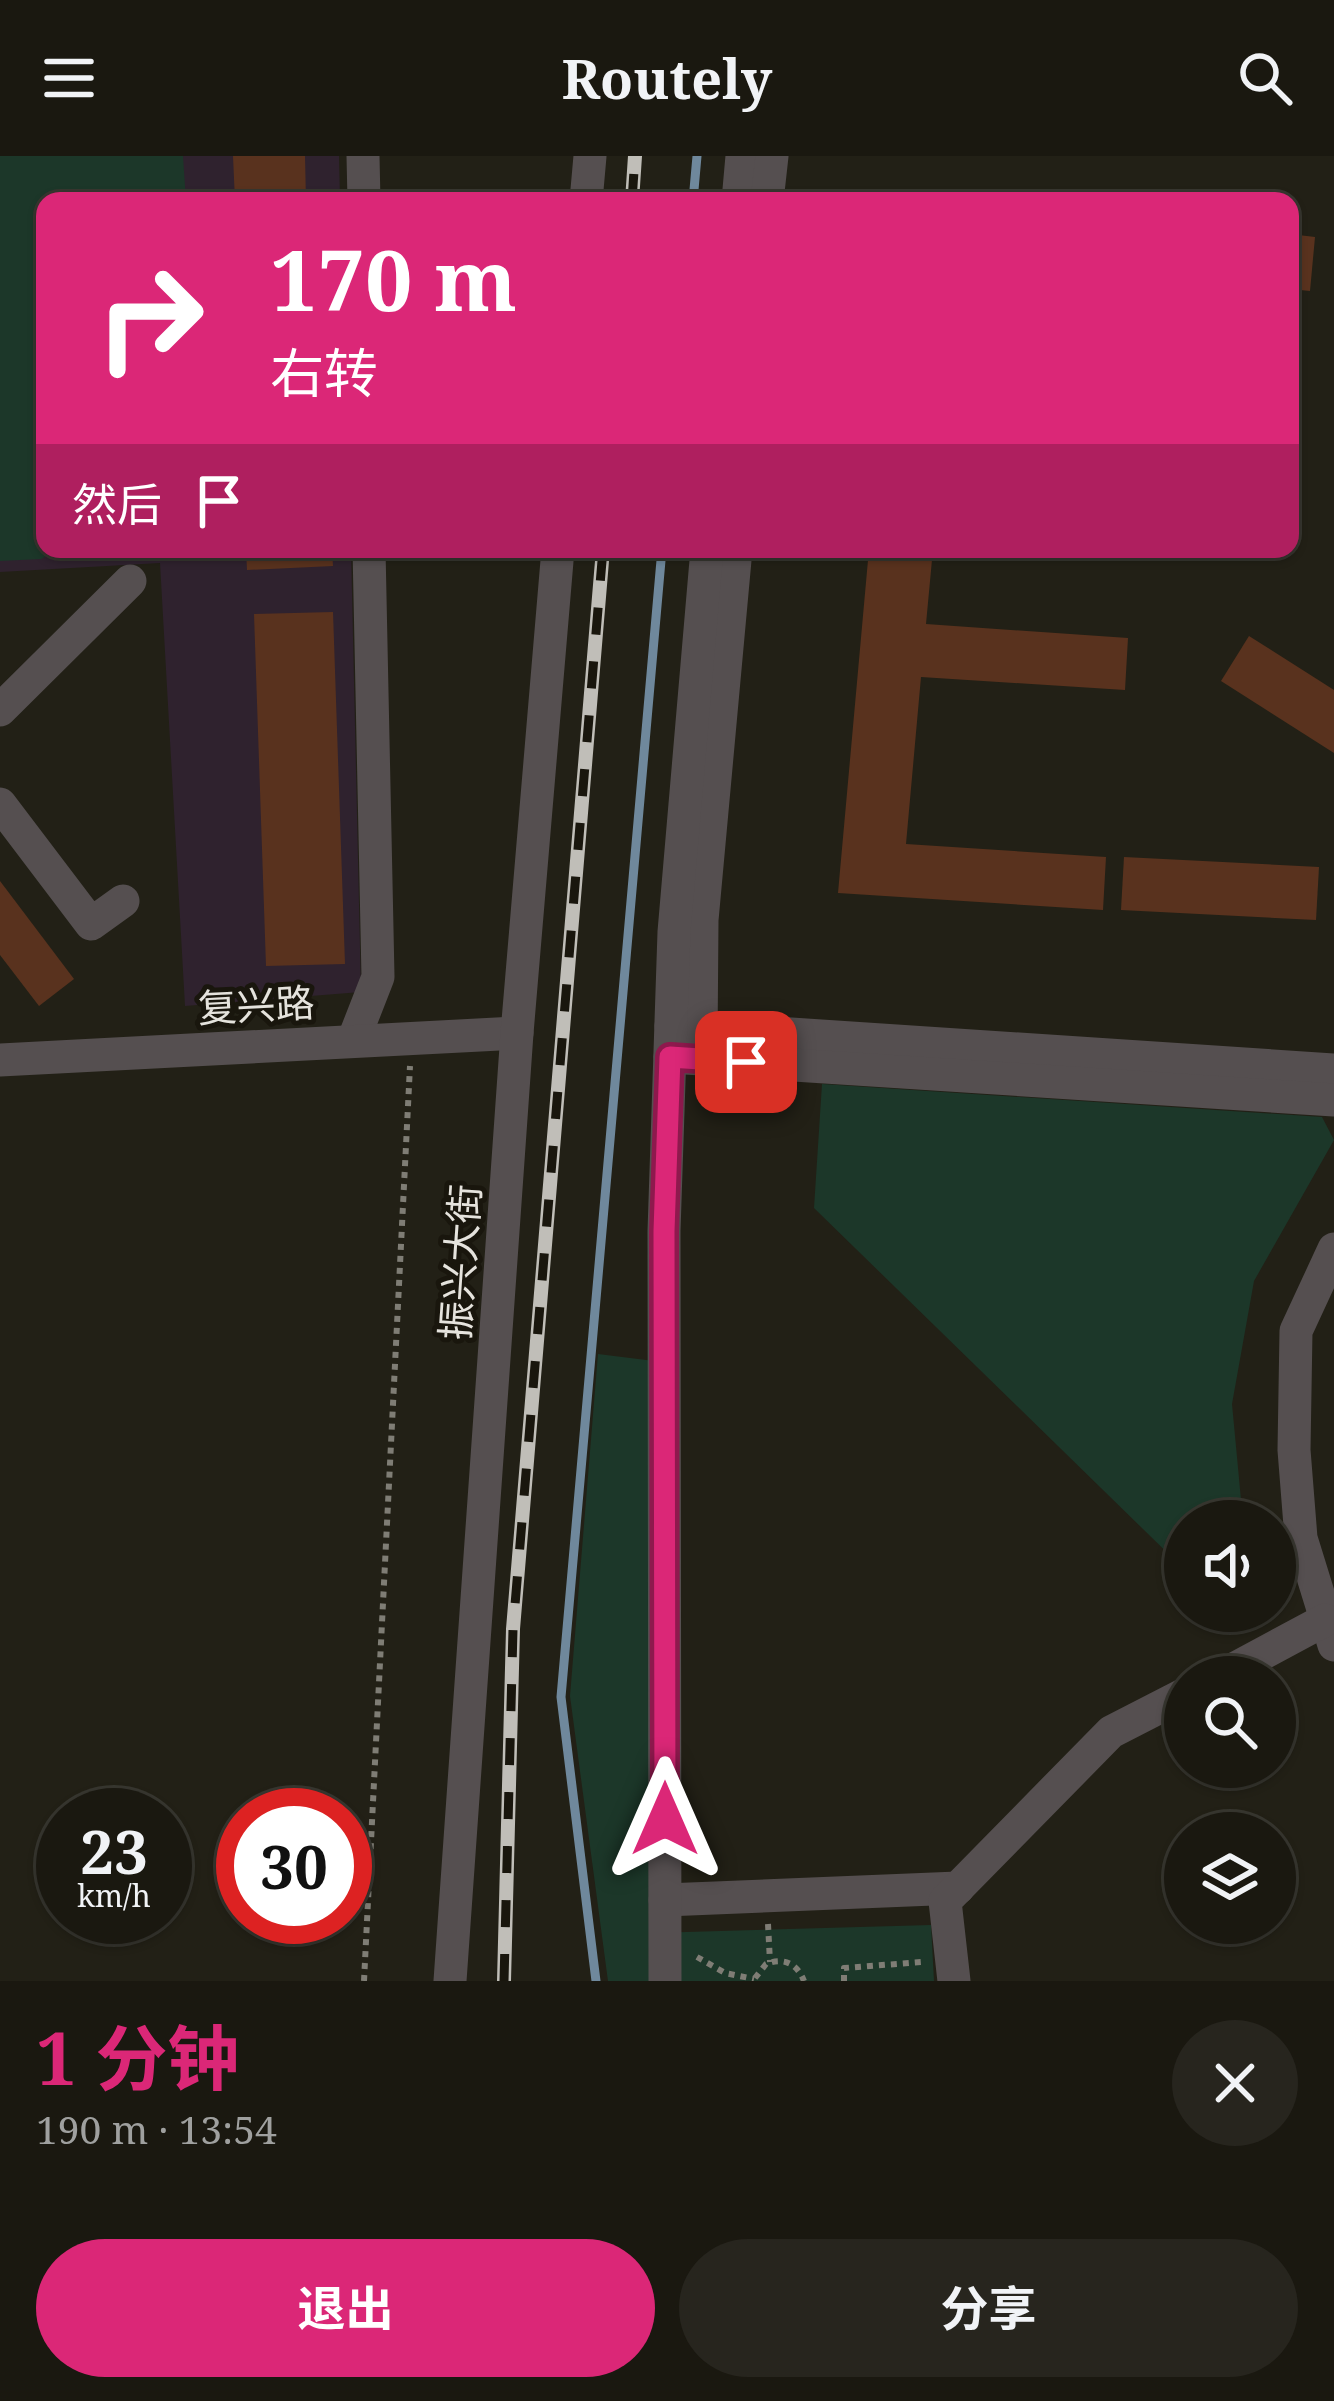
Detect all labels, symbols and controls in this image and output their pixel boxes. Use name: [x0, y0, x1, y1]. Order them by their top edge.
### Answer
text: Routely: [562, 41, 772, 115]
icon: menu: [36, 45, 102, 111]
icon: search: [1232, 45, 1298, 111]
text: 170 m: [270, 221, 517, 336]
icon: right: [72, 240, 228, 396]
text: 右转: [270, 335, 378, 409]
icon: arrive: [186, 468, 252, 534]
text: 然后: [72, 473, 162, 534]
street label: 复兴路: [196, 974, 316, 1034]
pin: [695, 1011, 797, 1113]
icon: arrive: [713, 1029, 779, 1095]
street label: 振兴大街: [427, 1182, 491, 1342]
map controls: [1164, 1500, 1296, 1944]
button: sound: [1164, 1500, 1296, 1632]
button: search: [1164, 1656, 1296, 1788]
position arrow: [602, 1756, 728, 1882]
speed limit sign: 30: [216, 1788, 372, 1944]
text: 23: [80, 1810, 148, 1892]
button: layers: [1164, 1812, 1296, 1944]
text: km/h: [77, 1875, 151, 1916]
text: 1 分钟: [36, 2008, 239, 2106]
button: close: [1172, 2020, 1298, 2146]
text: 190 m · 13:54: [36, 2102, 277, 2155]
button: 退出: [36, 2239, 655, 2377]
button: 分享: [679, 2239, 1298, 2377]

